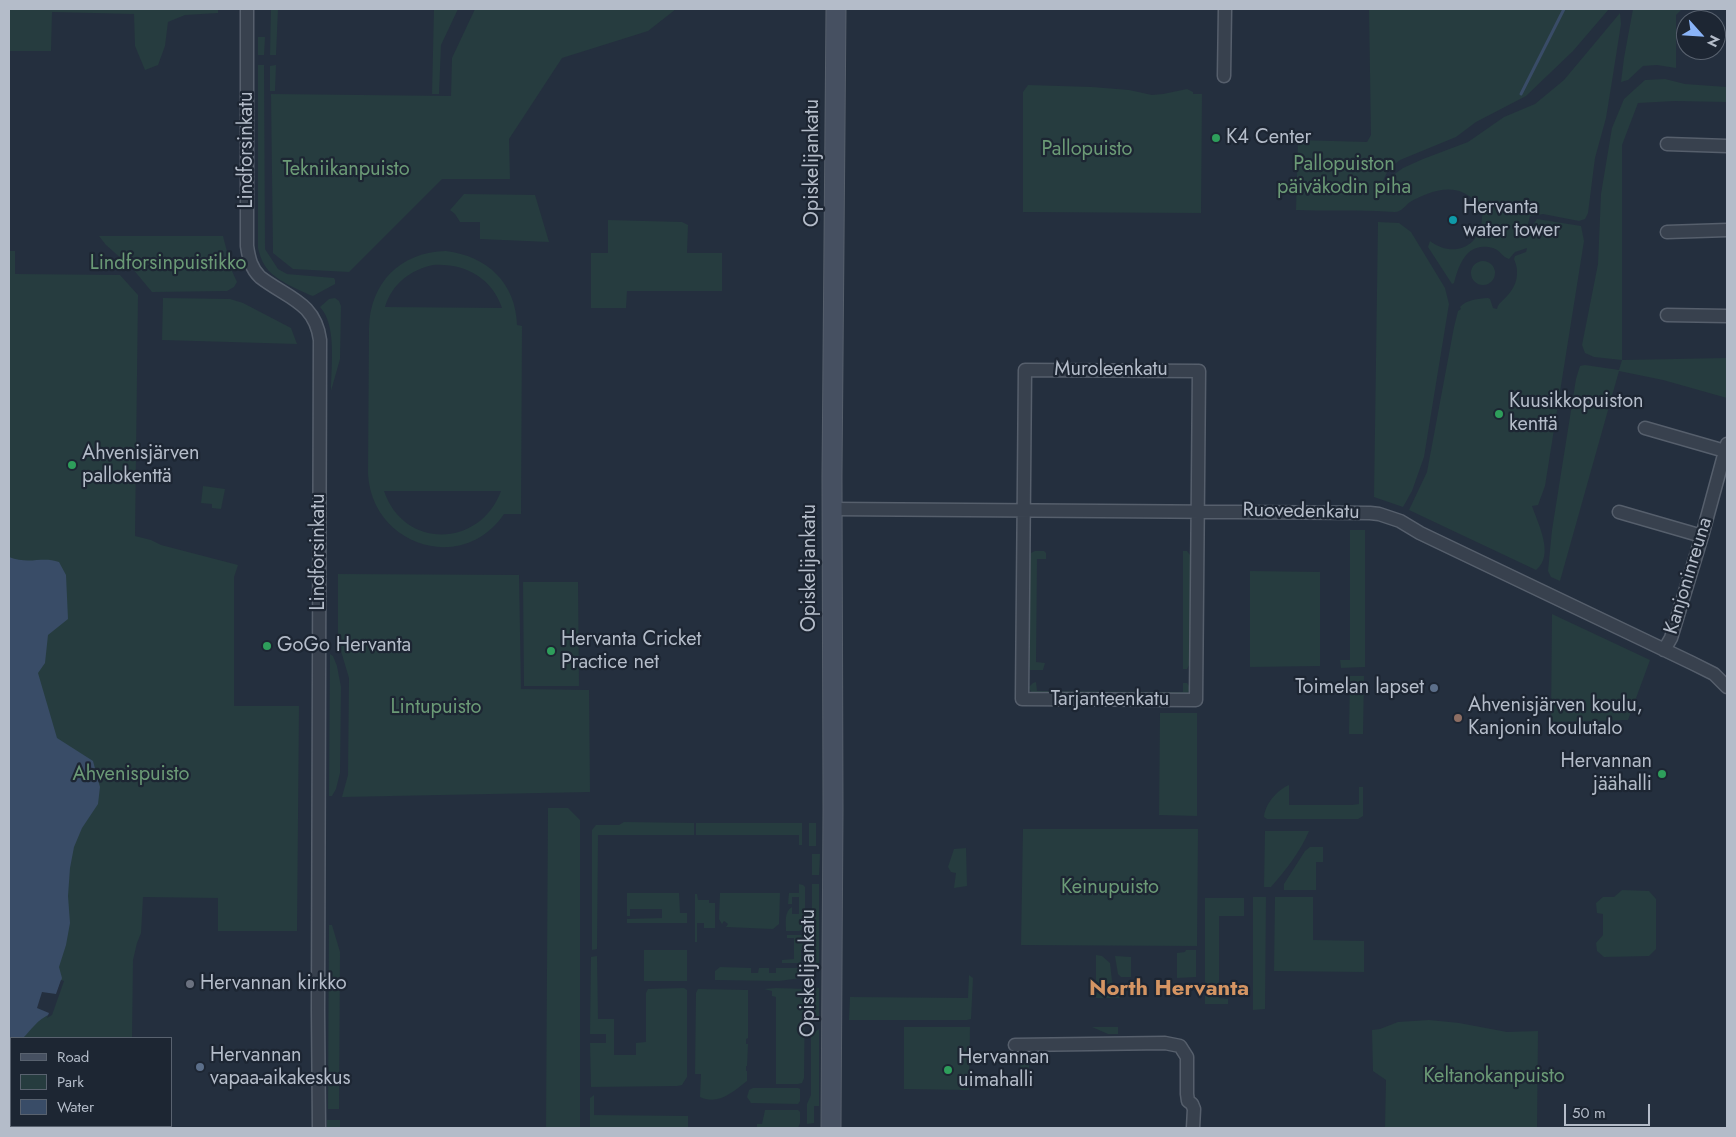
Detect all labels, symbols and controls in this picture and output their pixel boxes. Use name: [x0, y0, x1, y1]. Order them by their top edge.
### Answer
north arrow: [1676, 10, 1726, 60]
text: N: [1702, 32, 1725, 51]
street label: Lindforsinkatu: [235, 91, 259, 209]
street label: Opiskelijankatu: [801, 99, 825, 227]
place label: K4 Center: [1226, 126, 1311, 150]
marker: K4 Center: [1210, 132, 1222, 144]
park label: Pallopuisto: [1042, 138, 1132, 162]
park label: Pallopuiston päiväkodin piha: [1277, 153, 1411, 200]
park label: Tekniikanpuisto: [282, 158, 410, 182]
place label: Hervanta water tower: [1463, 196, 1560, 243]
marker: Hervanta water tower: [1447, 214, 1459, 226]
park label: Lindforsinpuistikko: [90, 252, 246, 276]
street label: Muroleenkatu: [1054, 358, 1168, 382]
place label: Kuusikkopuiston kenttä: [1509, 390, 1644, 437]
marker: Kuusikkopuiston kenttä: [1493, 408, 1505, 420]
place label: Ahvenisjärven pallokenttä: [82, 442, 200, 489]
marker: Ahvenisjärven pallokenttä: [66, 459, 78, 471]
street label: Lindforsinkatu: [307, 493, 331, 611]
street label: Ruovedenkatu: [1242, 499, 1360, 525]
street label: Opiskelijankatu: [798, 504, 822, 632]
street label: Kanjoninreuna: [1660, 515, 1718, 637]
place label: Hervanta Cricket Practice net: [561, 628, 701, 675]
place label: GoGo Hervanta: [277, 634, 411, 658]
marker: GoGo Hervanta: [261, 640, 273, 652]
marker: Hervanta Cricket Practice net: [545, 645, 557, 657]
place label: Toimelan lapset: [1295, 676, 1424, 700]
marker: Toimelan lapset: [1428, 682, 1440, 694]
street label: Tarjanteenkatu: [1051, 688, 1169, 712]
place label: Ahvenisjärven koulu, Kanjonin koulutalo: [1468, 694, 1643, 741]
park label: Lintupuisto: [391, 696, 481, 720]
marker: Ahvenisjärven koulu, Kanjonin koulutalo: [1452, 712, 1464, 724]
place label: Hervannan jäähalli: [1560, 750, 1652, 797]
park label: Ahvenispuisto: [72, 763, 190, 787]
marker: Hervannan jäähalli: [1656, 768, 1668, 780]
park label: Keinupuisto: [1061, 876, 1159, 900]
street label: Opiskelijankatu: [797, 909, 821, 1037]
place label: Hervannan kirkko: [200, 972, 347, 996]
district label: North Hervanta: [1089, 977, 1249, 1003]
marker: Hervannan kirkko: [184, 978, 196, 990]
legend: [10, 1037, 172, 1127]
place label: Hervannan vapaa-aikakeskus: [210, 1044, 351, 1091]
text: Road: [57, 1046, 89, 1068]
place label: Hervannan uimahalli: [958, 1046, 1050, 1093]
marker: Hervannan vapaa-aikakeskus: [194, 1061, 206, 1073]
marker: Hervannan uimahalli: [942, 1064, 954, 1076]
park label: Keltanokanpuisto: [1423, 1065, 1565, 1089]
text: Park: [57, 1071, 84, 1093]
scale bar: [1566, 1094, 1652, 1126]
text: Water: [57, 1096, 94, 1118]
text: 50 m: [1572, 1102, 1606, 1124]

